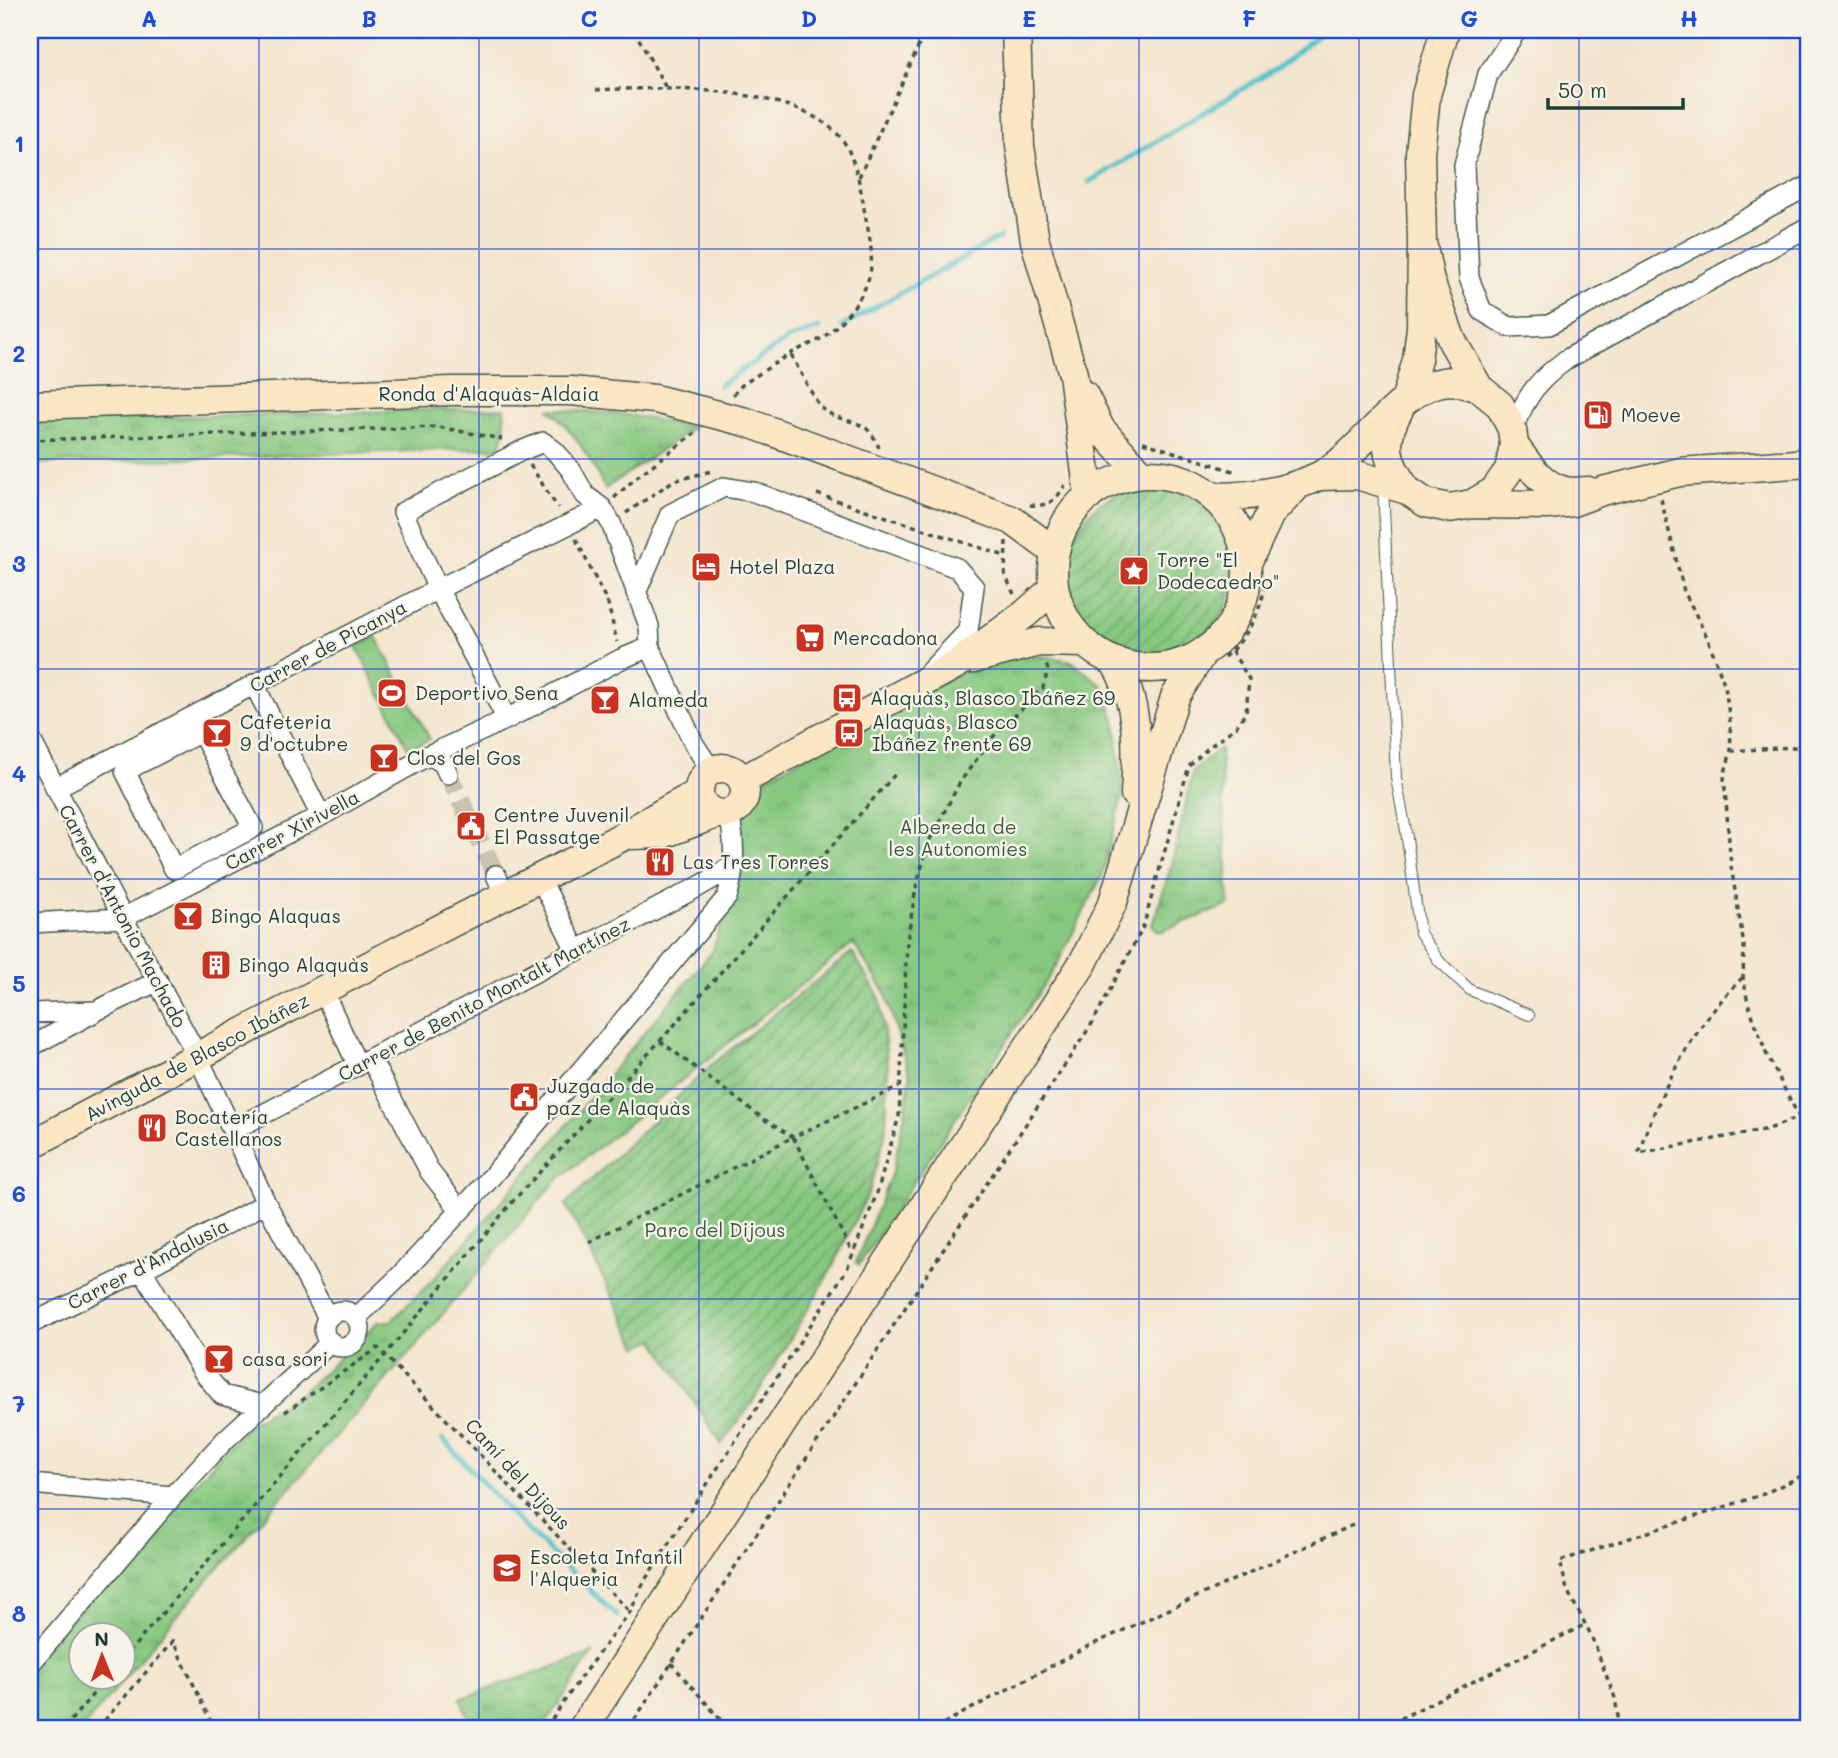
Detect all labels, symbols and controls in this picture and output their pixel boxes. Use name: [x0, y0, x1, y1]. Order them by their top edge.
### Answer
text: A: [141, 3, 157, 33]
text: B: [361, 3, 377, 33]
text: C: [580, 3, 598, 33]
text: D: [801, 3, 817, 33]
text: E: [1022, 3, 1036, 33]
text: F: [1242, 3, 1256, 33]
text: G: [1460, 3, 1478, 33]
text: H: [1680, 3, 1698, 33]
scale bar: [1548, 66, 1682, 110]
text: 50 m: [1558, 76, 1607, 103]
text: 1: [14, 128, 24, 158]
text: 2: [13, 338, 25, 368]
street label: Ronda d'Alaquàs-Aldaia: [378, 381, 600, 406]
fuel station icon: Moeve: [1581, 398, 1615, 432]
place label: Moeve: [1621, 402, 1681, 427]
place label: Torre "El Dodecaedro": [1157, 547, 1279, 594]
text: 3: [12, 548, 26, 578]
hotel icon: Hotel Plaza: [689, 550, 723, 584]
place label: Hotel Plaza: [729, 554, 835, 579]
place icon: Torre "El Dodecaedro": [1117, 554, 1151, 588]
street label: Carrer de Picanya: [245, 594, 411, 698]
supermarket icon: Mercadona: [793, 621, 827, 655]
place label: Mercadona: [833, 625, 938, 650]
sports icon: Deportivo Sena: [375, 676, 409, 710]
place label: Deportivo Sena: [415, 680, 559, 705]
bus stop icon: Alaquàs, Blasco Ibáñez 69: [830, 681, 864, 715]
bar icon: Alameda: [588, 683, 622, 717]
place label: Alaquàs, Blasco Ibáñez 69: [870, 685, 1115, 710]
place label: Alameda: [628, 687, 709, 712]
place label: Cafeteria 9 d'octubre: [240, 709, 348, 756]
place label: Alaquàs, Blasco Ibáñez frente 69: [872, 709, 1031, 756]
bar icon: Cafeteria 9 d'octubre: [200, 716, 234, 750]
bus stop icon: Alaquàs, Blasco Ibáñez frente 69: [832, 716, 866, 750]
bar icon: Clos del Gos: [367, 741, 401, 775]
place label: Clos del Gos: [407, 745, 521, 770]
text: 4: [12, 758, 26, 788]
street label: Carrer Xirivella: [220, 784, 363, 876]
street label: Carrer d'Antonio Machado: [54, 800, 193, 1032]
place label: Centre Juvenil El Passatge: [494, 802, 629, 849]
public building icon: Centre Juvenil El Passatge: [454, 809, 488, 843]
park label: Albereda de les Autonomies: [889, 814, 1027, 861]
restaurant icon: Las Tres Torres: [643, 845, 677, 879]
place label: Las Tres Torres: [683, 849, 829, 874]
bar icon: Bingo Alaquas: [171, 899, 205, 933]
place label: Bingo Alaquas: [211, 903, 341, 928]
street label: Carrer de Benito Montalt Martínez: [333, 911, 634, 1086]
building icon: Bingo Alaquàs: [199, 948, 233, 982]
place label: Bingo Alaquàs: [239, 952, 369, 977]
text: 5: [12, 968, 26, 998]
street label: Avinguda de Blasco Ibáñez: [80, 987, 313, 1126]
place label: Juzgado de paz de Alaquàs: [547, 1073, 691, 1120]
public building icon: Juzgado de paz de Alaquàs: [507, 1080, 541, 1114]
place label: Bocatería Castellanos: [175, 1104, 282, 1151]
restaurant icon: Bocatería Castellanos: [135, 1111, 169, 1145]
text: 6: [12, 1178, 26, 1208]
street label: Carrer d'Andalusia: [63, 1212, 233, 1315]
park label: Parc del Dijous: [644, 1217, 786, 1242]
bar icon: casa sori: [202, 1342, 236, 1376]
place label: casa sori: [242, 1346, 328, 1371]
text: 7: [13, 1388, 26, 1418]
street label: Camí del Dijous: [460, 1413, 576, 1535]
place label: Escoleta Infantil l'Alqueria: [530, 1544, 683, 1591]
school or university icon: Escoleta Infantil l'Alqueria: [490, 1551, 524, 1585]
text: 8: [12, 1598, 26, 1628]
north arrow: [66, 1622, 136, 1692]
text: N: [94, 1626, 109, 1651]

